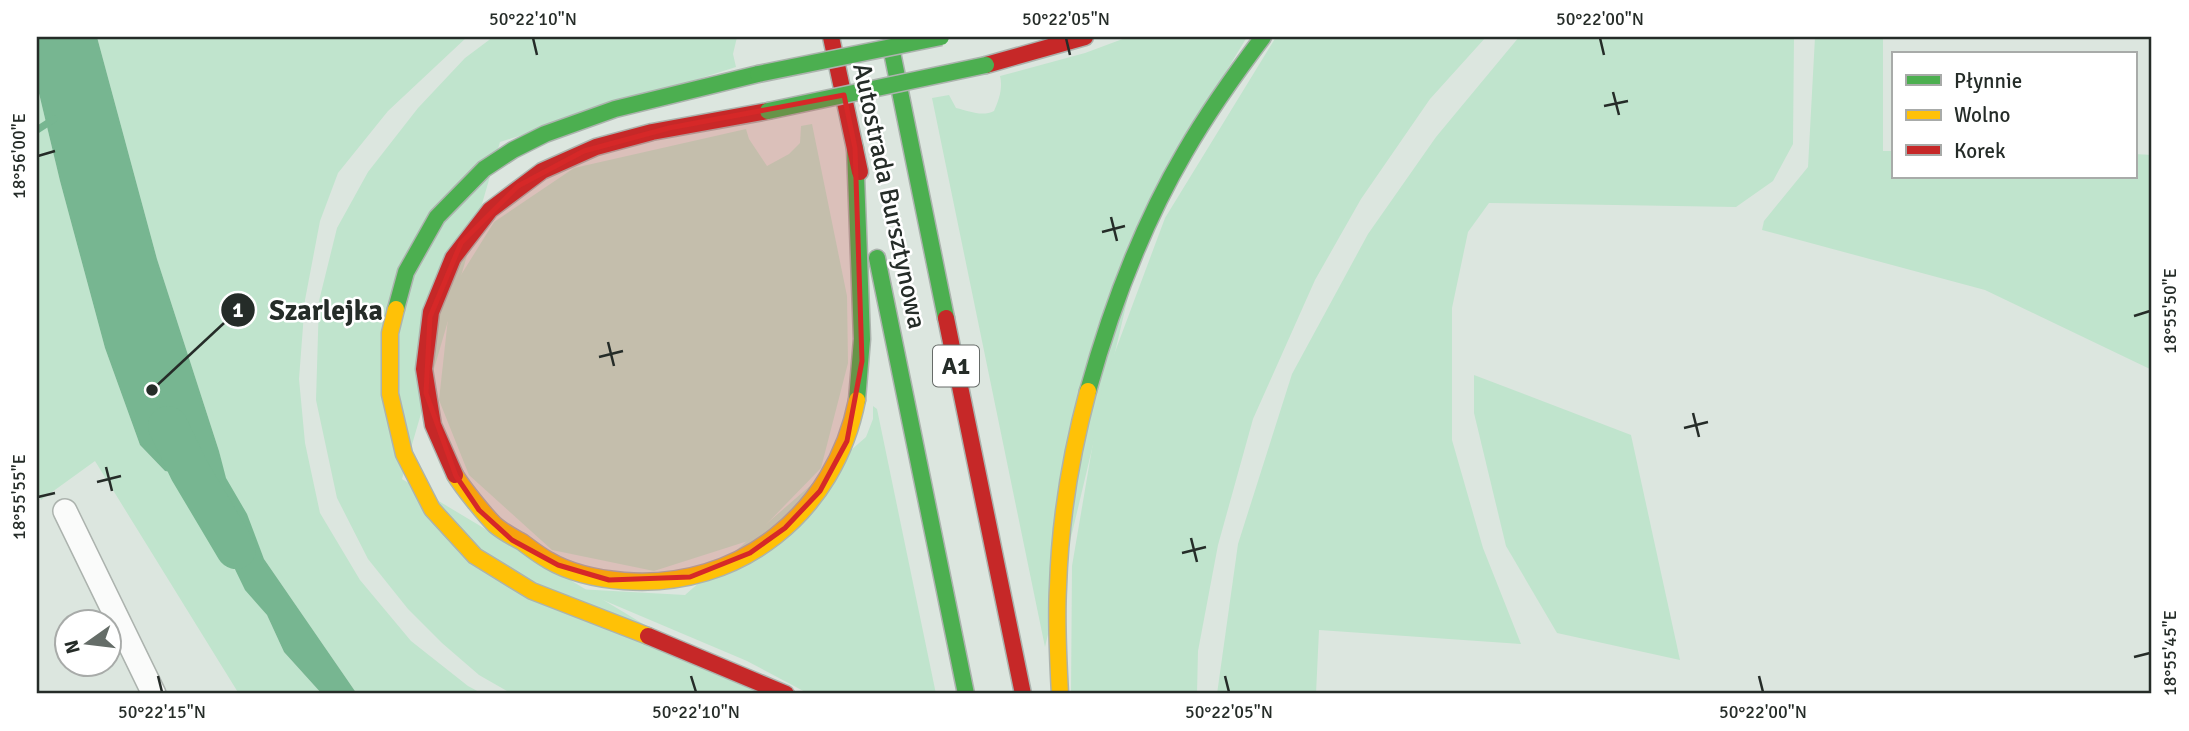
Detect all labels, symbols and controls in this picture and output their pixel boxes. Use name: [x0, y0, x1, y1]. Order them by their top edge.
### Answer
text: 50°22'10"N: [489, 8, 577, 30]
text: 50°22'05"N: [1022, 8, 1110, 30]
text: 50°22'00"N: [1556, 8, 1644, 30]
legend: [1892, 52, 2136, 178]
street label: Autostrada Bursztynowa: [845, 60, 933, 332]
text: Płynnie: [1954, 68, 2022, 94]
text: Wolno: [1954, 102, 2010, 128]
text: 18°56'00"E: [8, 113, 30, 199]
text: Korek: [1954, 138, 2006, 164]
text: 18°55'50"E: [2159, 268, 2181, 354]
callout: Szarlejka: [221, 285, 397, 334]
text: Szarlejka: [269, 294, 383, 328]
text: 1: [232, 297, 244, 323]
road number: A1: [933, 346, 979, 386]
text: 18°55'55"E: [8, 454, 30, 540]
north arrow: [52, 608, 122, 678]
text: 18°55'45"E: [2159, 610, 2181, 696]
text: N: [59, 638, 86, 656]
text: 50°22'15"N: [118, 701, 206, 723]
text: 50°22'10"N: [652, 701, 740, 723]
text: 50°22'05"N: [1185, 701, 1273, 723]
text: 50°22'00"N: [1719, 701, 1807, 723]

